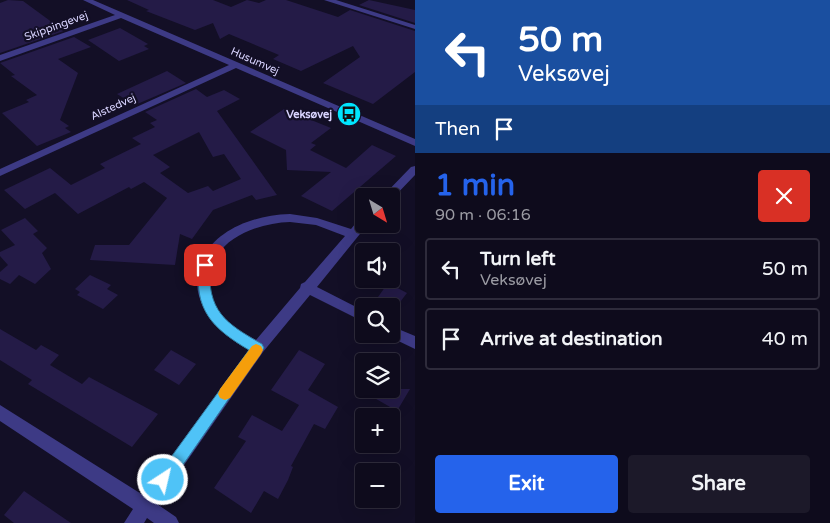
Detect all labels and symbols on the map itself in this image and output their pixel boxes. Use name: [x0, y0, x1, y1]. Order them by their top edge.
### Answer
street label: Skippingevej: [22, 8, 90, 44]
street label: Husumvej: [229, 45, 281, 78]
street label: Alstedvej: [88, 91, 138, 123]
bus stop icon: Veksøvej: [336, 101, 362, 127]
place label: Veksøvej: [286, 108, 332, 122]
north arrow: [355, 188, 400, 232]
pin: [184, 244, 226, 286]
position arrow: [136, 453, 188, 505]

